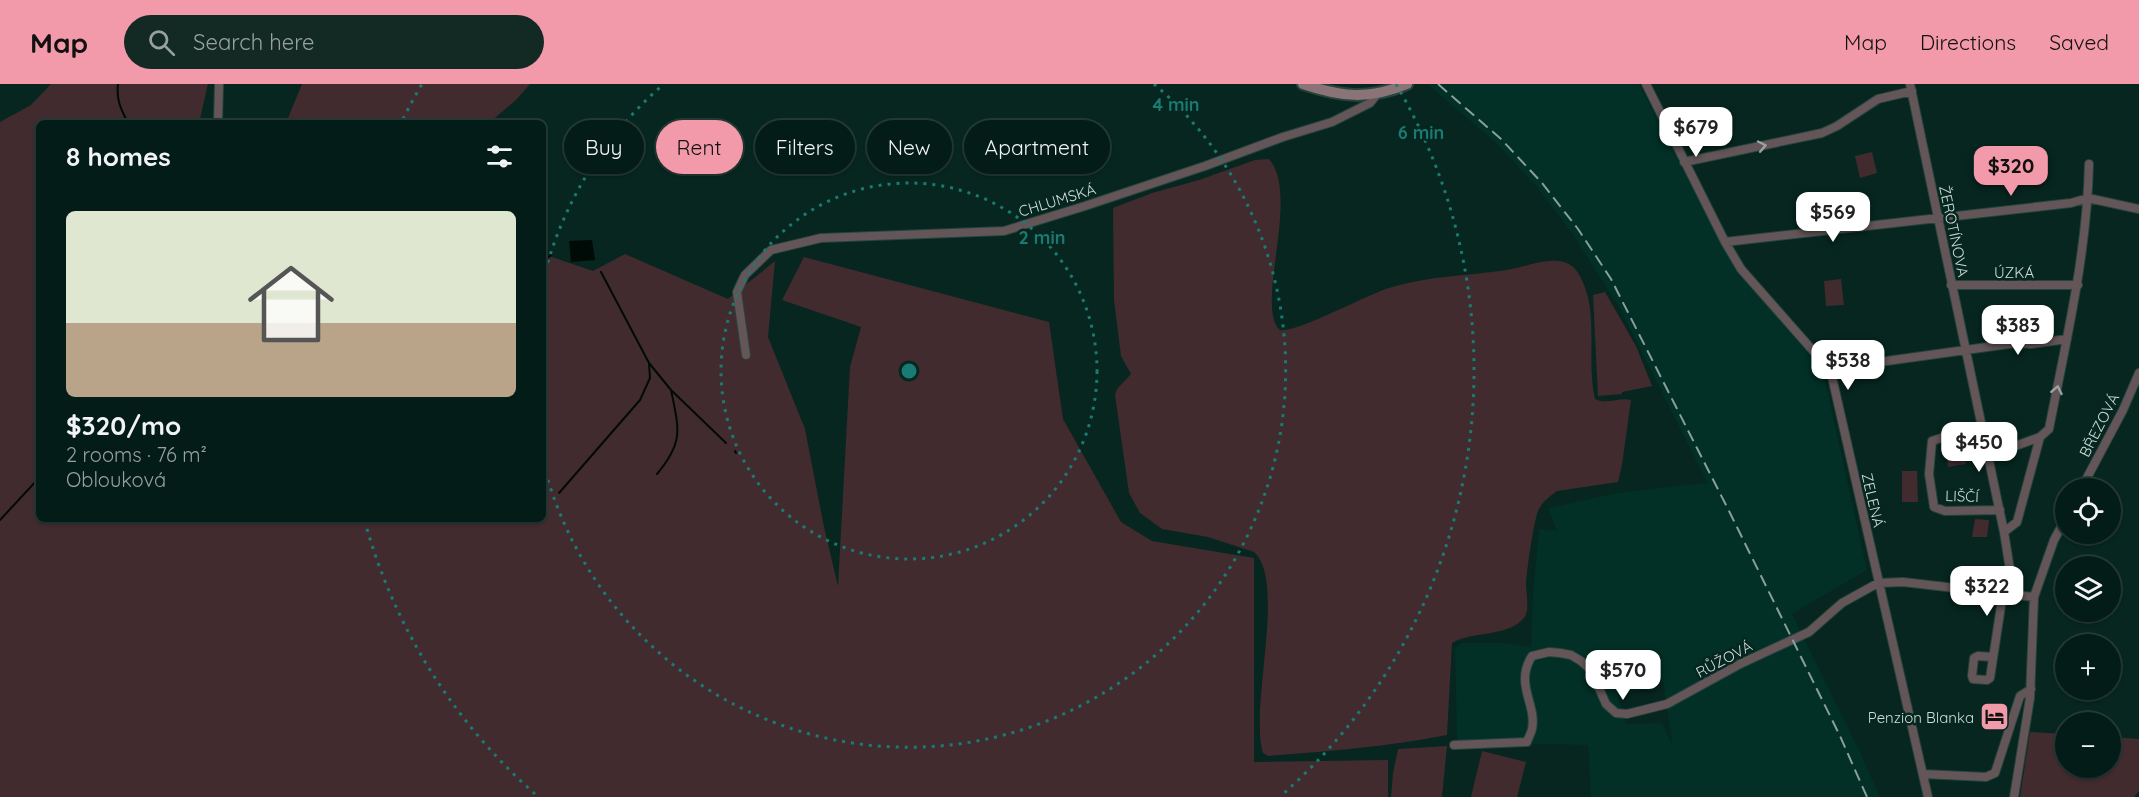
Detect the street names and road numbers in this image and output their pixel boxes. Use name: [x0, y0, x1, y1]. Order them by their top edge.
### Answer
street label: CHLUMSKÁ: [1016, 179, 1098, 221]
street label: ŽEROTÍNOVA: [1935, 183, 1973, 279]
street label: ÚZKÁ: [1994, 263, 2034, 282]
street label: BŘEZOVÁ: [2075, 390, 2123, 460]
street label: ZELENÁ: [1858, 471, 1889, 529]
street label: LIŠČÍ: [1945, 486, 1980, 506]
street label: RŮŽOVÁ: [1692, 636, 1756, 682]

